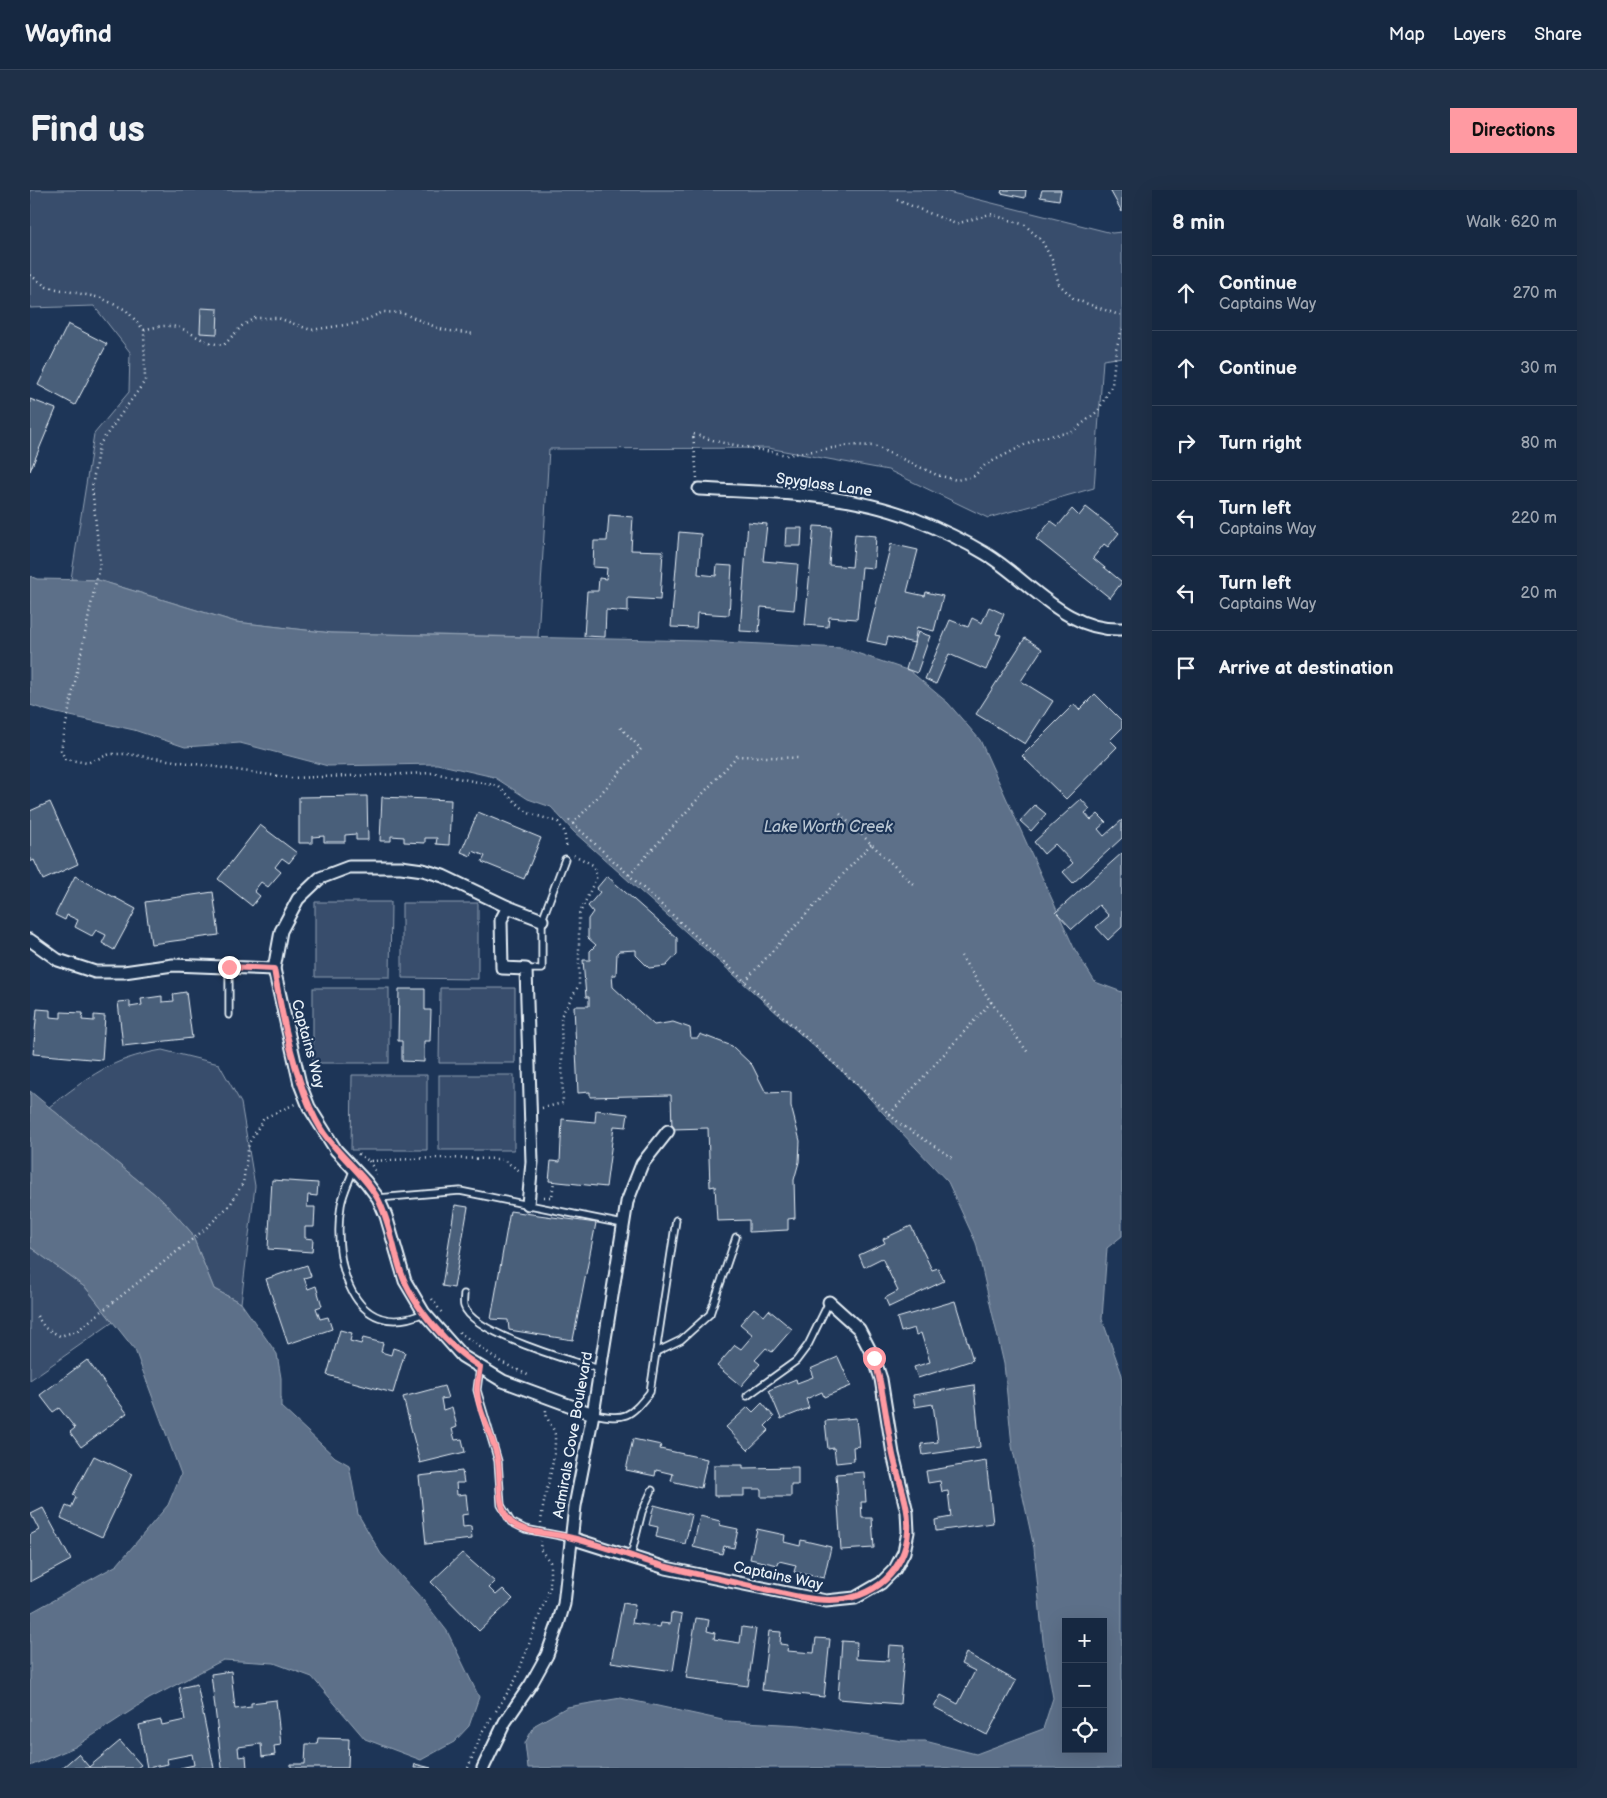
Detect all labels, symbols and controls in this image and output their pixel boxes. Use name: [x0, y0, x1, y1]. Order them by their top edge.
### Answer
text: Wayfind: [25, 20, 112, 49]
text: Map: [1389, 24, 1425, 45]
text: Layers: [1453, 24, 1506, 45]
text: Share: [1534, 24, 1582, 45]
button: Directions: [1450, 108, 1577, 153]
text: Find us: [30, 109, 145, 152]
text: 8 min: [1172, 210, 1225, 235]
text: Walk · 620 m: [1466, 213, 1557, 232]
text: Continue: [1219, 272, 1297, 295]
icon: ahead: [1172, 279, 1200, 307]
text: 270 m: [1513, 284, 1557, 303]
text: Captains Way: [1219, 295, 1316, 314]
icon: ahead: [1172, 354, 1200, 382]
text: Continue: [1219, 357, 1297, 380]
text: 30 m: [1520, 359, 1557, 378]
icon: right: [1172, 429, 1200, 457]
text: Turn right: [1219, 432, 1302, 455]
text: 80 m: [1521, 434, 1557, 453]
street label: Spyglass Lane: [775, 469, 874, 501]
text: Turn left: [1219, 497, 1291, 520]
icon: left: [1172, 504, 1200, 532]
text: 220 m: [1511, 509, 1557, 528]
text: Captains Way: [1219, 520, 1316, 539]
text: Turn left: [1219, 572, 1291, 595]
icon: left: [1172, 579, 1200, 607]
text: 20 m: [1521, 584, 1557, 603]
text: Captains Way: [1219, 595, 1316, 614]
icon: arrive: [1172, 654, 1200, 682]
text: Arrive at destination: [1219, 657, 1394, 680]
water label: Lake Worth Creek: [764, 818, 894, 837]
route end: [218, 956, 241, 979]
street label: Captains Way: [287, 997, 329, 1091]
route start: [863, 1347, 886, 1370]
street label: Admirals Cove Boulevard: [549, 1350, 597, 1520]
street label: Captains Way: [731, 1557, 825, 1595]
map controls: [1062, 1618, 1107, 1753]
button: +: [1062, 1618, 1107, 1663]
button: −: [1062, 1663, 1107, 1708]
button: locate: [1062, 1708, 1107, 1753]

